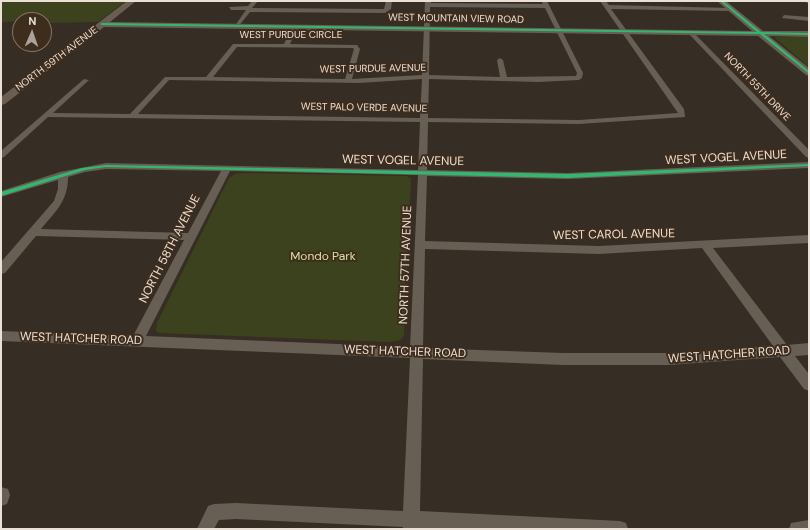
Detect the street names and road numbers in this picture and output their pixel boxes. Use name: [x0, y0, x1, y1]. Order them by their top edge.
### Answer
street label: WEST MOUNTAIN VIEW ROAD: [388, 12, 524, 26]
street label: NORTH 59TH AVENUE: [14, 24, 100, 94]
street label: WEST PURDUE CIRCLE: [240, 29, 342, 41]
street label: NORTH 55TH DRIVE: [721, 50, 793, 124]
street label: WEST PURDUE AVENUE: [320, 62, 426, 76]
street label: WEST PALO VERDE AVENUE: [301, 101, 427, 115]
street label: WEST VOGEL AVENUE: [665, 148, 787, 168]
street label: WEST VOGEL AVENUE: [342, 153, 464, 169]
street label: NORTH 58TH AVENUE: [136, 192, 204, 306]
street label: NORTH 57TH AVENUE: [397, 205, 415, 325]
street label: WEST CAROL AVENUE: [553, 227, 675, 243]
street label: WEST HATCHER ROAD: [20, 330, 142, 348]
street label: WEST HATCHER ROAD: [344, 343, 466, 361]
street label: WEST HATCHER ROAD: [667, 344, 791, 366]

